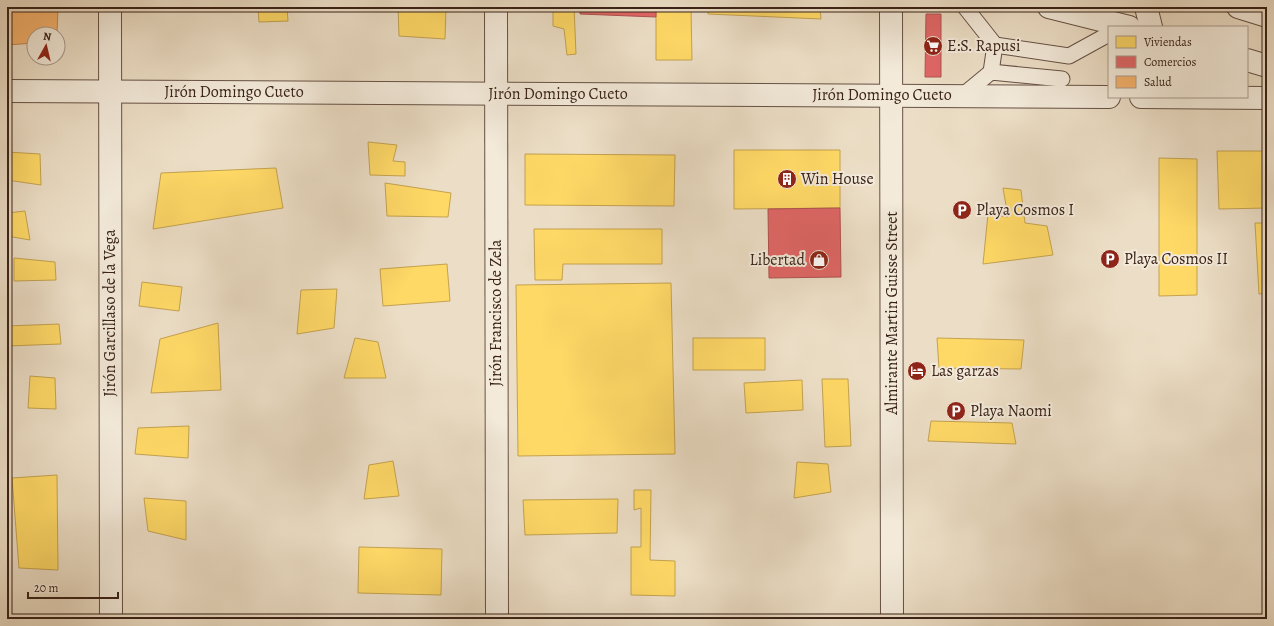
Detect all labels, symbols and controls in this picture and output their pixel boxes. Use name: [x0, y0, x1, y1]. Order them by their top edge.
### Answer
north arrow: [26, 26, 66, 66]
legend: [1108, 26, 1248, 98]
text: N: [42, 29, 52, 45]
text: Viviendas: [1143, 34, 1192, 50]
supermarket icon: E:S. Rapusi: [922, 35, 944, 57]
place label: E:S. Rapusi: [947, 35, 1020, 57]
text: Comercios: [1144, 54, 1197, 70]
text: Salud: [1144, 74, 1172, 90]
street label: Jirón Domingo Cueto: [164, 81, 304, 103]
street label: Jirón Domingo Cueto: [488, 83, 628, 105]
street label: Jirón Domingo Cueto: [812, 84, 952, 106]
building icon: Win House: [776, 168, 798, 190]
place label: Win House: [800, 168, 874, 190]
parking icon: Playa Cosmos I: [951, 199, 973, 221]
place label: Playa Cosmos I: [976, 199, 1074, 221]
street label: Almirante Martin Guisse Street: [881, 211, 903, 416]
street label: Jirón Garcillaso de la Vega: [99, 229, 121, 397]
street label: Jirón Francisco de Zela: [485, 239, 507, 387]
parking icon: Playa Cosmos II: [1099, 248, 1121, 270]
place label: Playa Cosmos II: [1124, 248, 1228, 270]
place label: Libertad: [750, 249, 805, 271]
shop icon: Libertad: [808, 249, 830, 271]
hotel icon: Las garzas: [906, 360, 928, 382]
place label: Las garzas: [931, 360, 999, 382]
parking icon: Playa Naomi: [945, 400, 967, 422]
place label: Playa Naomi: [970, 400, 1052, 422]
scale bar: [28, 574, 118, 600]
text: 20 m: [34, 580, 58, 596]

